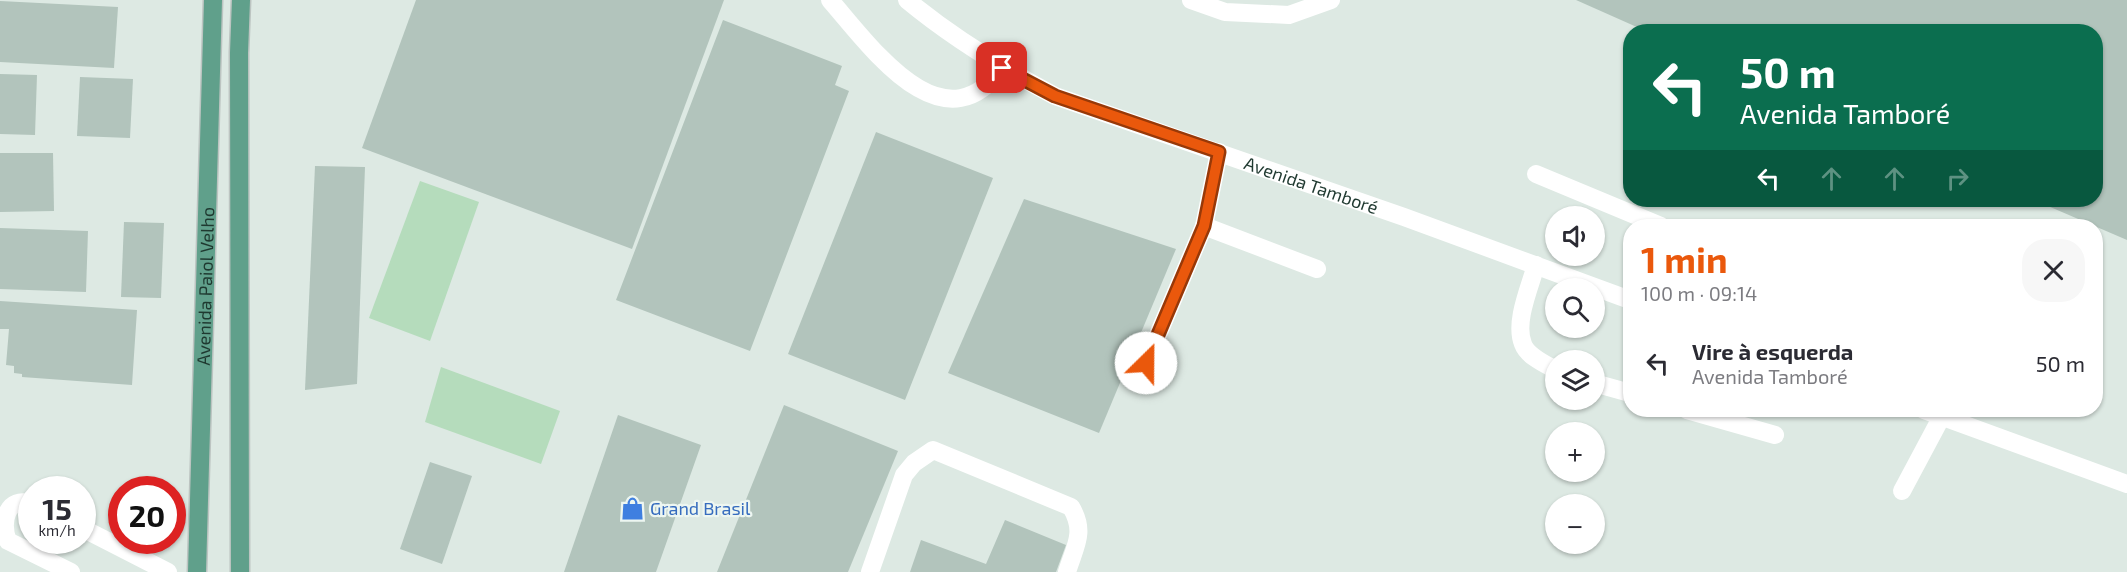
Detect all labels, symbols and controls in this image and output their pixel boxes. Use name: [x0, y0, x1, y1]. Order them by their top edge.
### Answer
pin: [976, 42, 1027, 93]
text: 50 m: [1740, 46, 1836, 96]
icon: left: [1641, 48, 1719, 126]
icon: arrive: [985, 51, 1018, 84]
text: Avenida Tamboré: [1740, 97, 1950, 129]
street label: Avenida Tamboré: [1241, 151, 1381, 218]
icon: left: [1752, 162, 1785, 195]
icon: ahead: [1815, 162, 1848, 195]
icon: ahead: [1878, 162, 1911, 195]
icon: right: [1941, 162, 1974, 195]
street label: Avenida Paiol Velho: [192, 206, 218, 366]
map controls: [1545, 206, 1605, 554]
button: sound: [1545, 206, 1605, 266]
text: 1 min: [1641, 237, 1728, 280]
button: close: [2022, 239, 2085, 302]
button: search: [1545, 278, 1605, 338]
text: 100 m · 09:14: [1641, 281, 1757, 305]
position arrow: [1114, 331, 1178, 395]
text: Vire à esquerda: [1692, 338, 1853, 364]
icon: left: [1641, 347, 1674, 380]
button: layers: [1545, 350, 1605, 410]
text: 50 m: [2036, 350, 2085, 376]
text: Avenida Tamboré: [1692, 364, 1848, 388]
button: +: [1545, 422, 1605, 482]
speed limit sign: 20: [108, 476, 186, 554]
text: 15: [42, 490, 72, 526]
button: −: [1545, 494, 1605, 554]
shop icon: Grand Brasil: [619, 495, 645, 521]
place label: Grand Brasil: [650, 497, 751, 519]
text: km/h: [38, 521, 76, 539]

